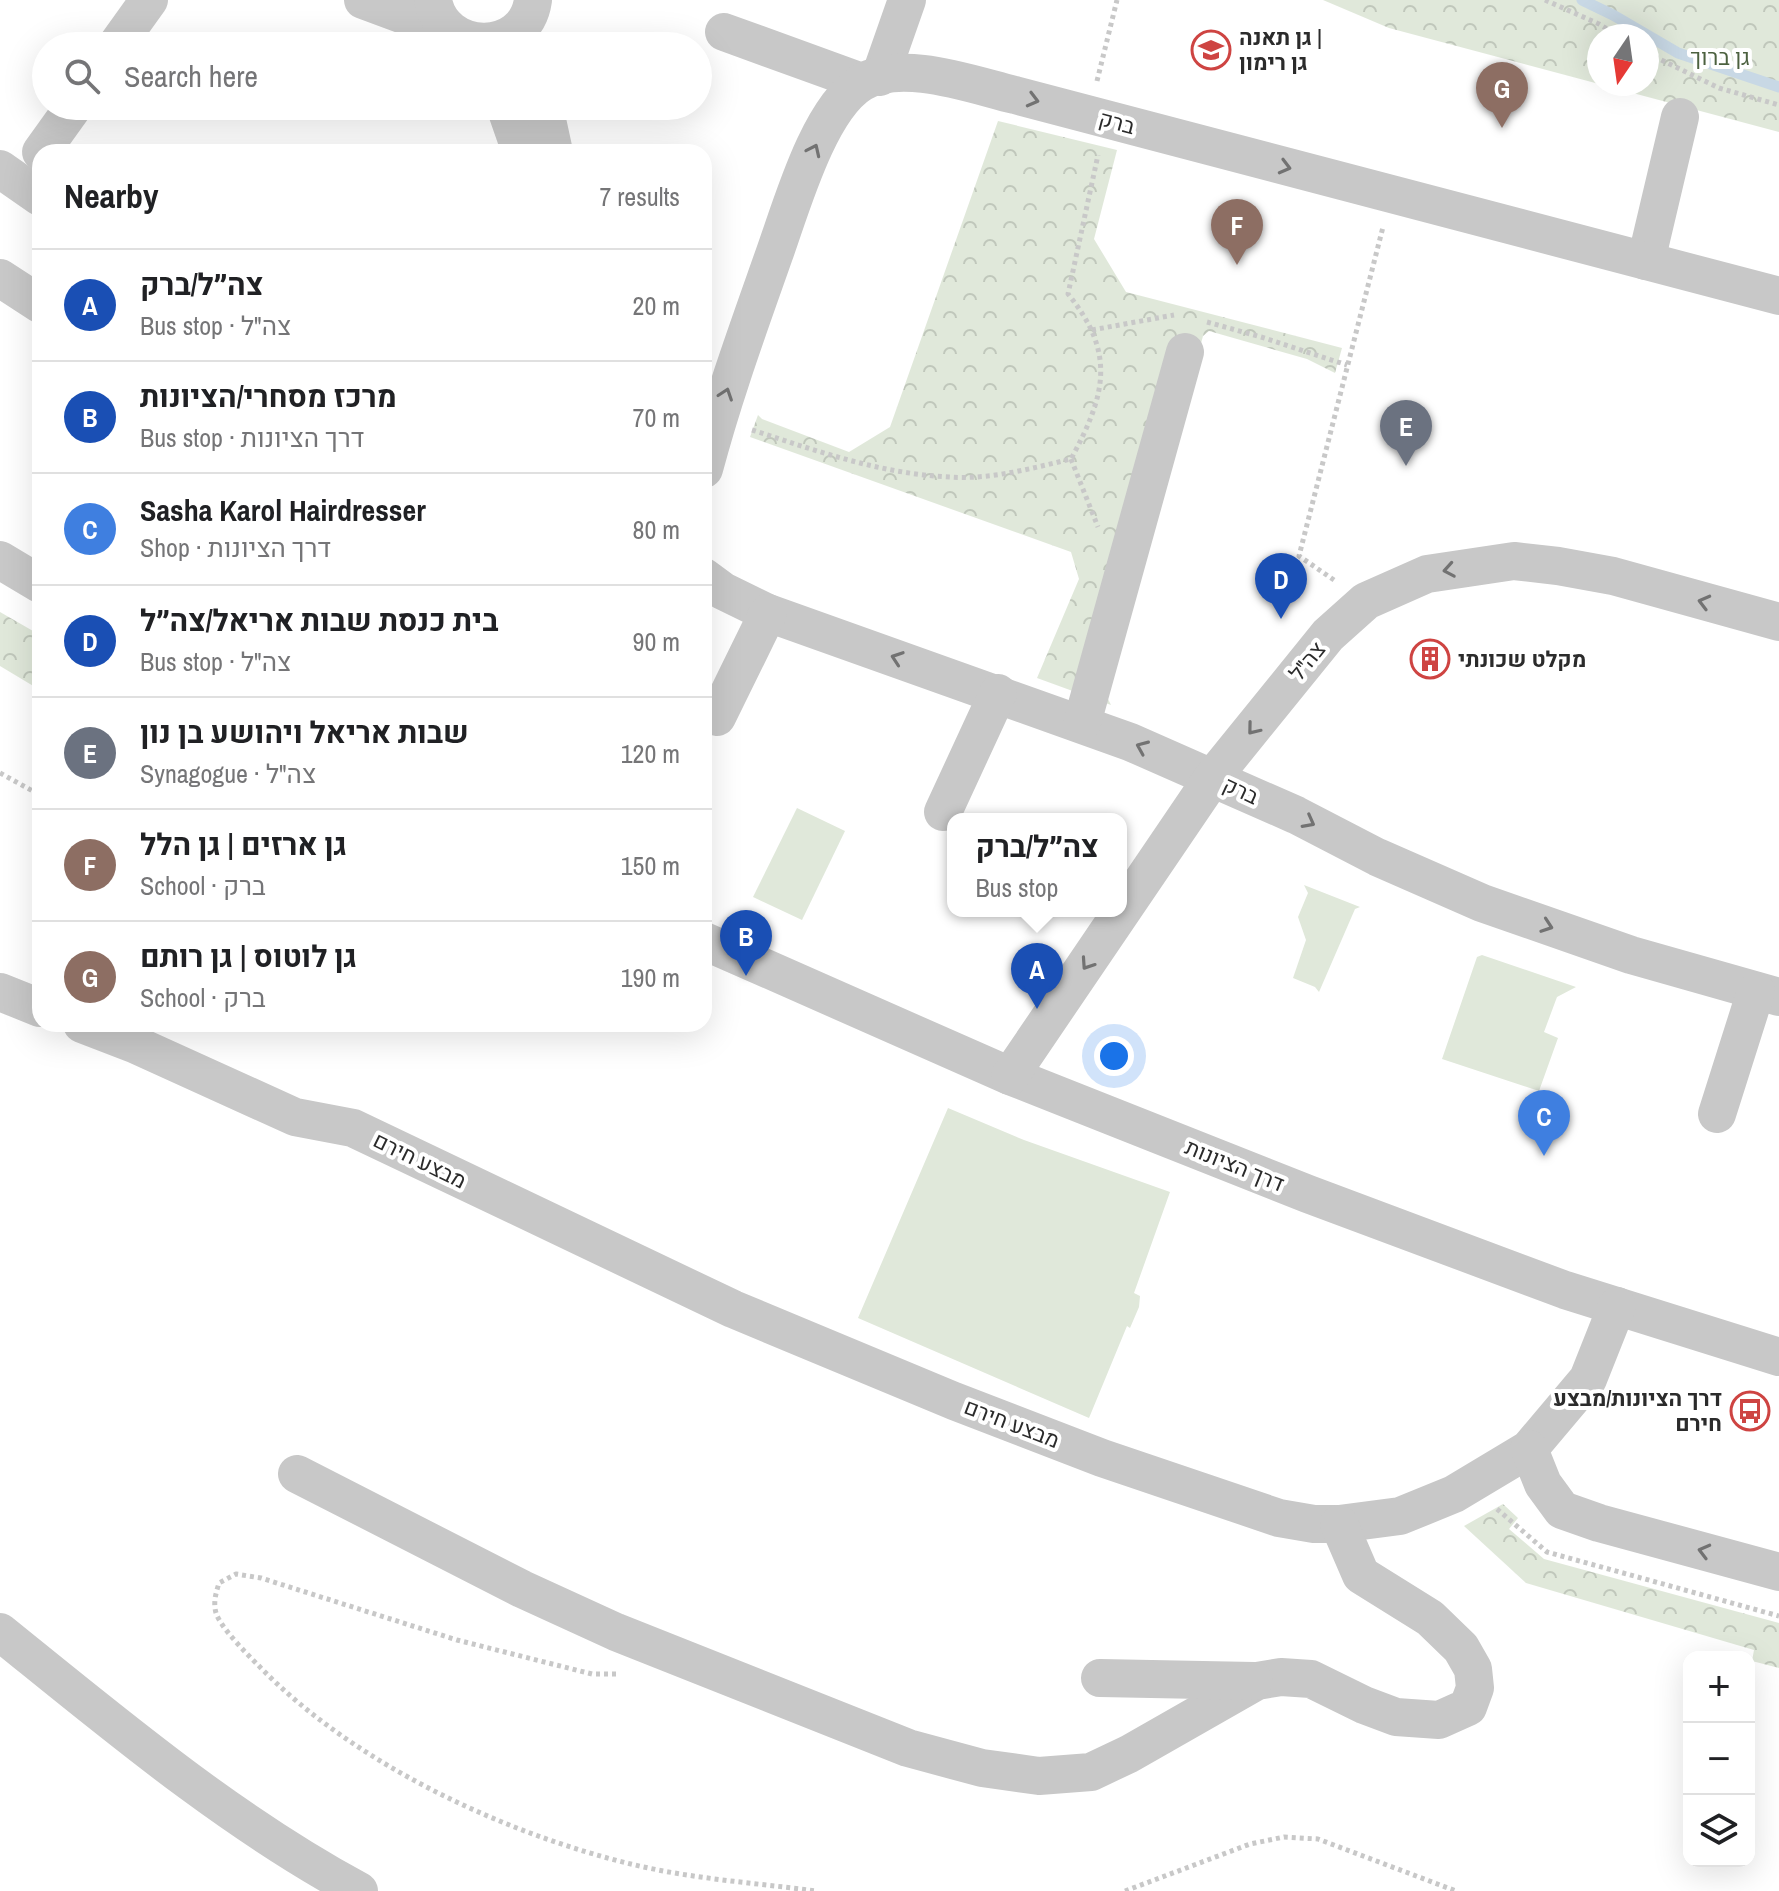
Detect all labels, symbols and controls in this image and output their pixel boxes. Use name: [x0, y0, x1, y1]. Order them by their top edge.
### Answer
place label: גן תאנה | גן רימון: [1239, 22, 1322, 77]
north arrow: [1587, 24, 1659, 96]
school or university icon: גן תאנה | גן רימון: [1190, 29, 1232, 71]
search box: [32, 32, 712, 120]
park label: גן ברוך: [1690, 42, 1750, 72]
icon: search: [60, 54, 104, 98]
text: Search here: [124, 56, 258, 96]
pin: G: [1476, 62, 1528, 128]
one-way arrow: [1026, 91, 1040, 107]
street label: ברק: [1096, 103, 1139, 141]
one-way arrow: [804, 144, 820, 158]
one-way arrow: [1277, 158, 1291, 175]
text: Nearby: [64, 173, 159, 219]
text: 7 results: [599, 179, 680, 214]
pin: F: [1211, 199, 1263, 265]
text: צה״ל/ברק: [140, 264, 263, 304]
text: A: [82, 288, 98, 323]
text: 20 m: [633, 288, 680, 323]
text: Bus stop · צה"ל: [140, 308, 291, 343]
text: מרכז מסחרי/הציונות: [140, 376, 397, 416]
one-way arrow: [716, 388, 732, 402]
text: B: [82, 400, 98, 435]
text: 70 m: [633, 400, 680, 435]
pin: E: [1380, 400, 1432, 466]
text: Bus stop · דרך הציונות: [140, 420, 364, 455]
text: Sasha Karol Hairdresser: [140, 490, 426, 530]
text: C: [82, 512, 98, 547]
text: 80 m: [633, 512, 680, 547]
text: Shop · דרך הציונות: [140, 530, 331, 565]
pin: D: [1255, 553, 1307, 619]
one-way arrow: [1442, 561, 1456, 578]
one-way arrow: [1697, 594, 1711, 611]
text: בית כנסת שבות אריאל/צה״ל: [140, 600, 498, 640]
text: D: [82, 624, 98, 659]
text: 90 m: [633, 624, 680, 659]
street label: צה"ל: [1282, 635, 1332, 687]
building icon: מקלט שכונתי: [1409, 638, 1451, 680]
text: Bus stop · צה"ל: [140, 644, 291, 679]
place label: מקלט שכונתי: [1458, 644, 1586, 674]
one-way arrow: [891, 651, 905, 668]
text: שבות אריאל ויהושע בן נון: [140, 712, 469, 752]
one-way arrow: [1248, 719, 1263, 734]
text: E: [83, 736, 97, 771]
text: 120 m: [621, 736, 680, 771]
one-way arrow: [1135, 740, 1150, 756]
text: Synagogue · צה"ל: [140, 756, 316, 791]
street label: ברק: [1218, 769, 1264, 811]
one-way arrow: [1301, 812, 1316, 827]
popup: [947, 813, 1127, 917]
text: גן ארזים | גן הלל: [140, 824, 347, 864]
text: צה״ל/ברק: [975, 826, 1099, 866]
text: F: [83, 848, 97, 883]
text: 150 m: [621, 848, 680, 883]
text: School · ברק: [140, 868, 266, 903]
text: Bus stop: [975, 870, 1058, 905]
pin: B: [720, 910, 772, 976]
one-way arrow: [1540, 916, 1554, 932]
text: גן לוטוס | גן רותם: [140, 936, 357, 976]
pin: A: [1011, 943, 1063, 1009]
one-way arrow: [1081, 955, 1096, 969]
text: G: [82, 960, 98, 995]
text: 190 m: [621, 960, 680, 995]
text: School · ברק: [140, 980, 266, 1015]
your location: [1094, 1036, 1134, 1076]
pin: C: [1518, 1090, 1570, 1156]
street label: מבצע חירם: [368, 1125, 472, 1195]
street label: דרך הציונות: [1181, 1132, 1289, 1198]
place label: דרך הציונות/מבצע חירם: [1553, 1383, 1722, 1438]
bus stop icon: דרך הציונות/מבצע חירם: [1729, 1390, 1771, 1432]
street label: מבצע חירם: [960, 1391, 1064, 1455]
one-way arrow: [1697, 1544, 1711, 1561]
map controls: [1683, 1651, 1755, 1867]
button: +: [1683, 1651, 1755, 1723]
button: −: [1683, 1723, 1755, 1795]
button: layers: [1683, 1795, 1755, 1867]

